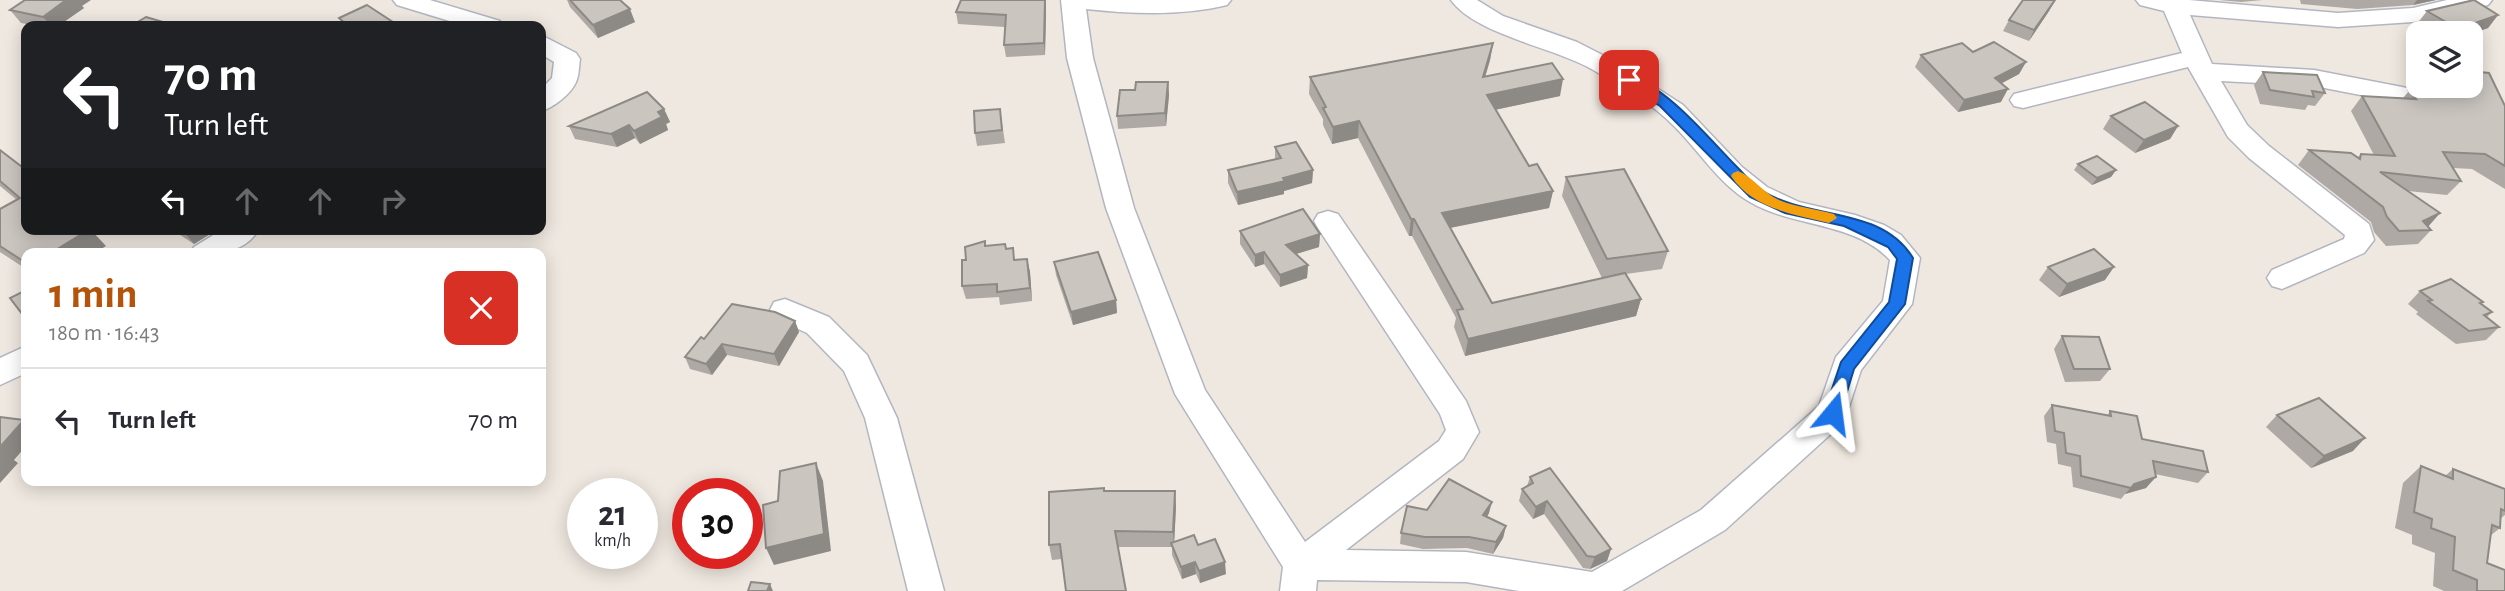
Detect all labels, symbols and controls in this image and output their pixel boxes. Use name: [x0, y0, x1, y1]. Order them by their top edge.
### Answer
map controls: [2406, 21, 2483, 98]
button: layers: [2406, 21, 2483, 98]
icon: left: [49, 49, 140, 140]
pin: [1599, 50, 1659, 110]
text: 70 m: [164, 51, 258, 100]
icon: arrive: [1610, 61, 1648, 99]
text: Turn left: [164, 109, 268, 141]
icon: left: [155, 182, 193, 220]
icon: ahead: [228, 182, 266, 220]
icon: ahead: [301, 182, 339, 220]
icon: right: [374, 182, 412, 220]
button: close: [444, 271, 518, 345]
text: 1 min: [49, 273, 138, 315]
text: 180 m · 16:43: [49, 322, 160, 345]
position arrow: [1796, 376, 1870, 450]
icon: left: [49, 402, 87, 440]
text: Turn left: [108, 407, 196, 433]
text: 70 m: [468, 407, 518, 433]
speed limit sign: 30: [672, 478, 763, 569]
text: 21: [598, 497, 627, 532]
text: km/h: [594, 532, 631, 550]

